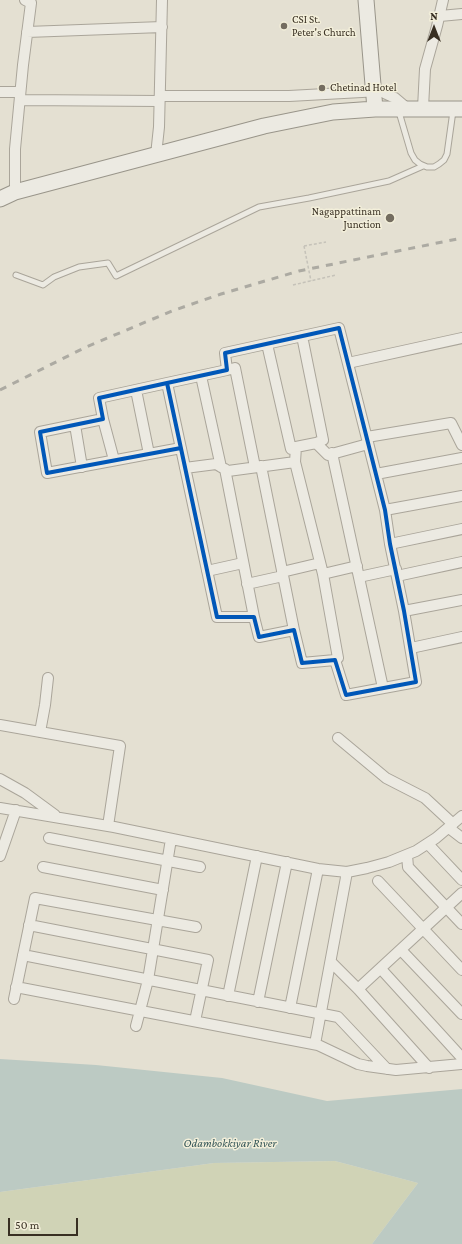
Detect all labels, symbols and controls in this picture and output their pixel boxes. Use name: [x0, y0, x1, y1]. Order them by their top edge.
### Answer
north arrow: [414, 8, 454, 48]
text: N: [430, 10, 438, 22]
place label: CSI St. Peter's Church: [292, 13, 356, 39]
marker: CSI St. Peter's Church: [279, 21, 289, 31]
place label: Chetinad Hotel: [330, 81, 397, 95]
marker: Chetinad Hotel: [317, 83, 327, 93]
place label: Nagappattinam Junction: [312, 205, 381, 231]
marker: Nagappattinam Junction: [384, 212, 396, 224]
water label: Odambokkiyar River: [184, 1136, 276, 1150]
scale bar: [10, 1210, 80, 1236]
text: 50 m: [15, 1218, 39, 1232]

